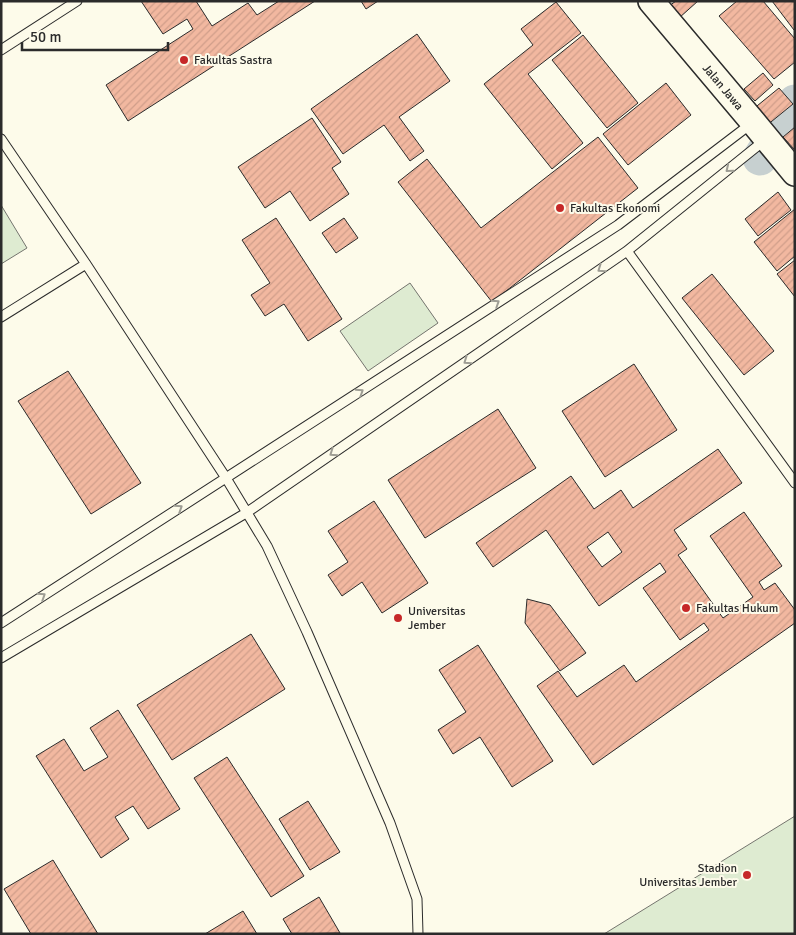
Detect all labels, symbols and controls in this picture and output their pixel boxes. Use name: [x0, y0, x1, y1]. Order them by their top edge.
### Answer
scale bar: [22, 20, 169, 52]
text: 50 m: [30, 28, 61, 46]
place label: Fakultas Sastra: [194, 53, 272, 68]
marker: Fakultas Sastra: [178, 54, 190, 66]
street label: Jalan Jawa: [699, 61, 746, 113]
one-way arrow: [726, 163, 735, 171]
place label: Fakultas Ekonomi: [570, 201, 660, 216]
marker: Fakultas Ekonomi: [554, 202, 566, 214]
one-way arrow: [597, 263, 607, 272]
one-way arrow: [491, 300, 500, 310]
one-way arrow: [463, 355, 473, 364]
one-way arrow: [354, 388, 363, 398]
one-way arrow: [329, 447, 339, 456]
one-way arrow: [174, 505, 183, 515]
one-way arrow: [37, 593, 46, 602]
place label: Fakultas Hukum: [696, 601, 778, 616]
marker: Fakultas Hukum: [680, 602, 692, 614]
place label: Universitas Jember: [408, 604, 465, 633]
marker: Universitas Jember: [392, 612, 404, 624]
place label: Stadion Universitas Jember: [639, 861, 738, 890]
marker: Stadion Universitas Jember: [741, 869, 753, 881]

